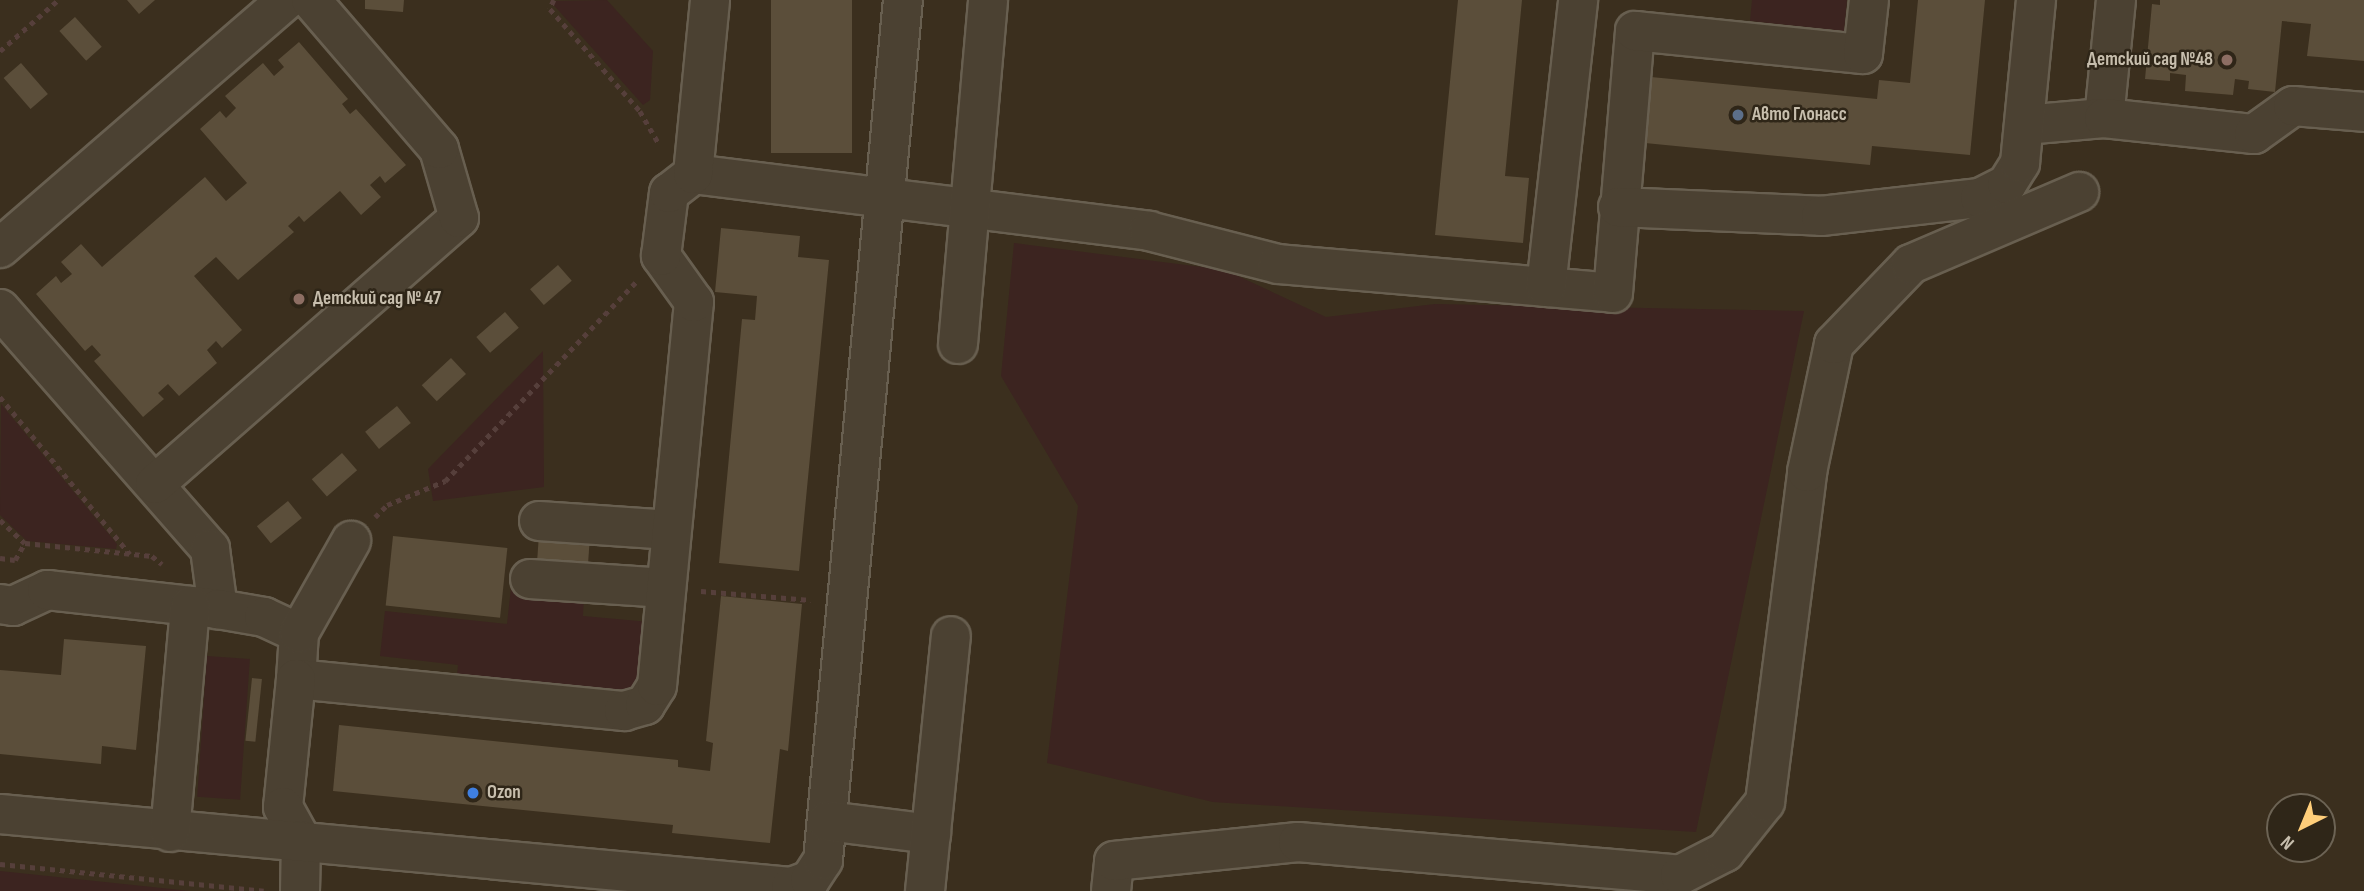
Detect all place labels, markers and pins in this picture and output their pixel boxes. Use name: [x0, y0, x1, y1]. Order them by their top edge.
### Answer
place label: Детский сад №48: [2087, 49, 2213, 71]
marker: Детский сад №48: [2219, 52, 2235, 68]
place label: Авто Глонасс: [1752, 104, 1847, 126]
marker: Авто Глонасс: [1730, 107, 1746, 123]
place label: Детский сад № 47: [313, 288, 441, 310]
marker: Детский сад № 47: [291, 291, 307, 307]
place label: Ozon: [487, 782, 521, 804]
marker: Ozon: [465, 785, 481, 801]

